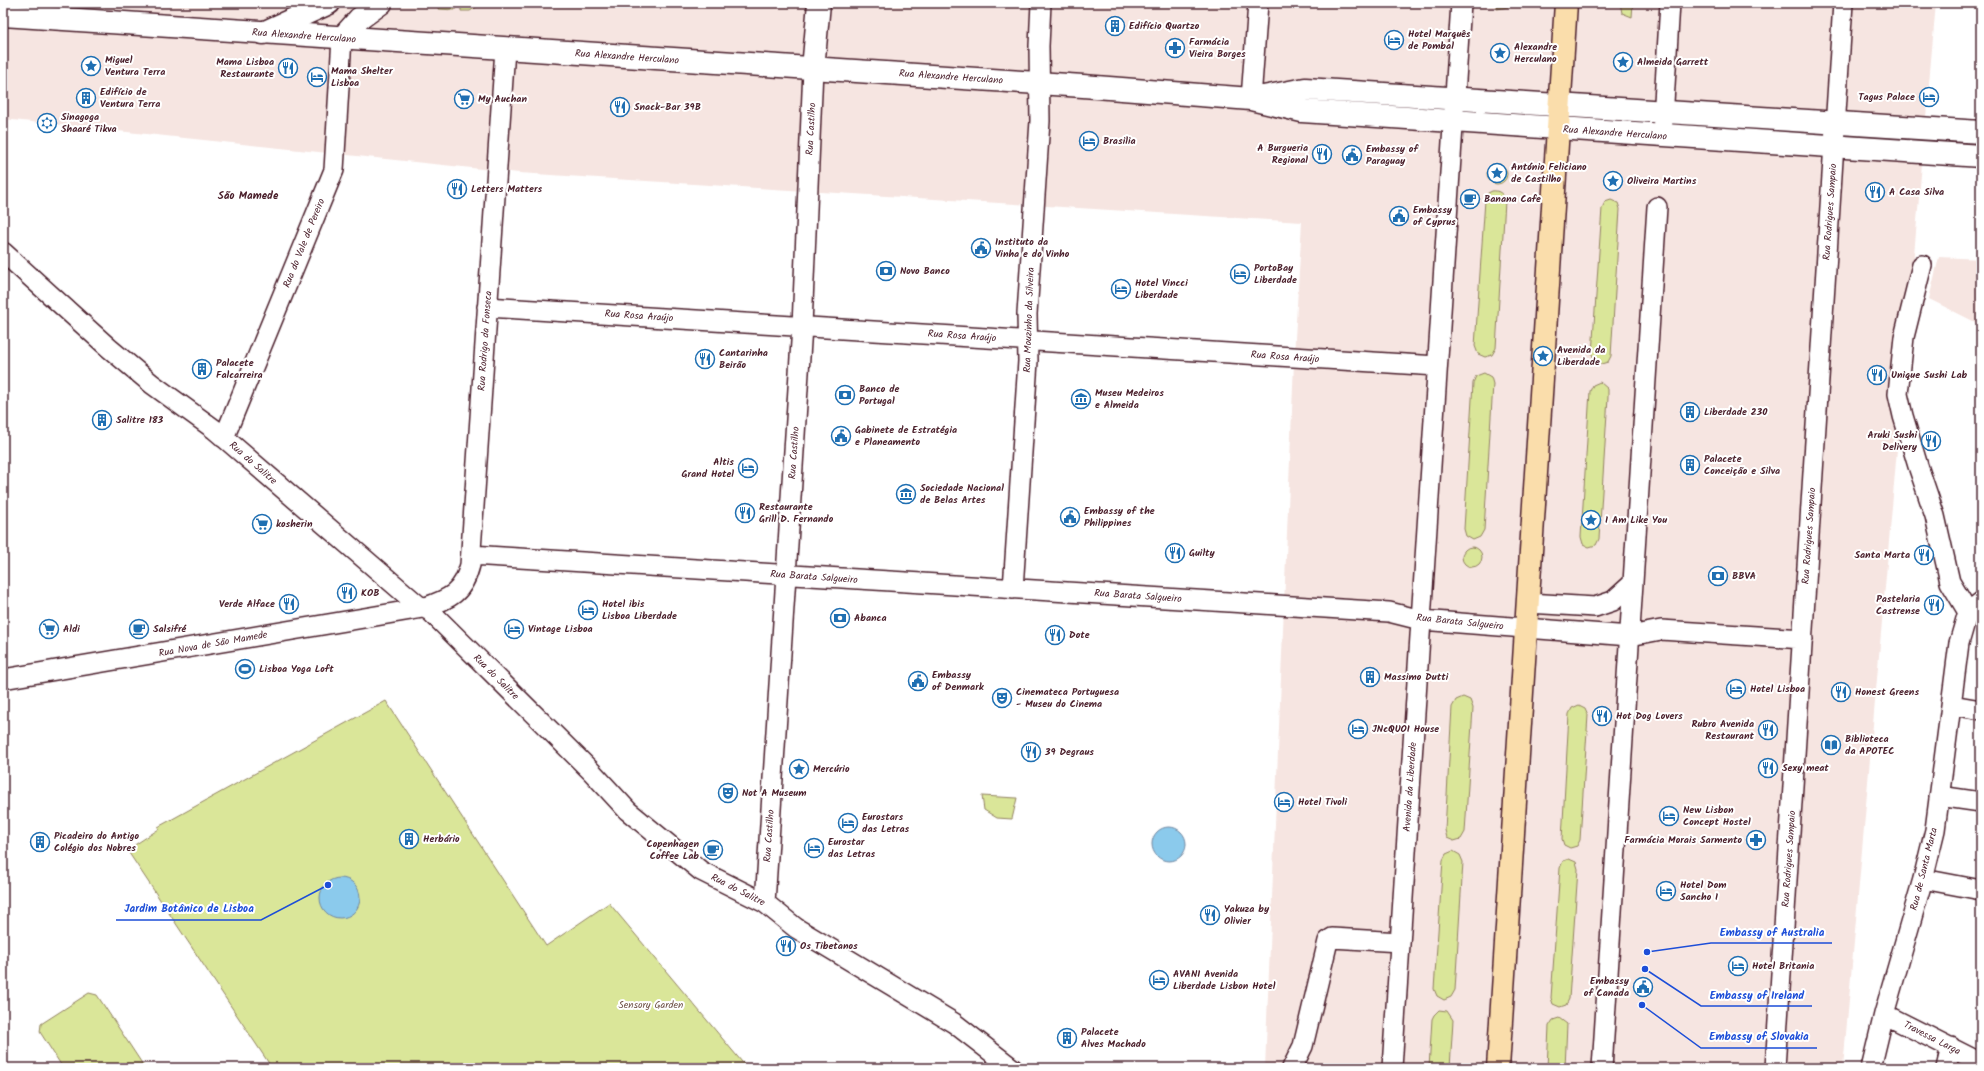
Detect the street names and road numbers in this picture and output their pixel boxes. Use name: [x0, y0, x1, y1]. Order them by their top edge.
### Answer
street label: Rua Alexandre Herculano: [251, 24, 357, 48]
street label: Rua Alexandre Herculano: [574, 45, 680, 69]
street label: Rua Alexandre Herculano: [898, 65, 1004, 89]
street label: Rua Castilho: [802, 102, 820, 156]
street label: Rua Alexandre Herculano: [1562, 121, 1668, 145]
street label: Rua Rodrigues Sampaio: [1819, 163, 1841, 261]
street label: Rua do Vale de Pereiro: [279, 195, 329, 290]
street label: Rua Mouzinho da Silveira: [1019, 267, 1039, 373]
street label: Rua Rodrigo da Fonseca: [474, 290, 497, 392]
street label: Rua Rosa Araújo: [604, 306, 674, 326]
street label: Rua Rosa Araújo: [927, 326, 997, 346]
street label: Rua Rosa Araújo: [1250, 347, 1320, 367]
street label: Rua Castilho: [784, 426, 804, 480]
street label: Rua do Salitre: [225, 437, 281, 489]
street label: Rua Rodrigues Sampaio: [1798, 487, 1820, 585]
street label: Rua Barata Salgueiro: [770, 566, 859, 588]
street label: Rua Barata Salgueiro: [1094, 585, 1183, 607]
street label: Rua Barata Salgueiro: [1416, 609, 1505, 635]
street label: Rua Nova de São Mamede: [157, 626, 269, 661]
street label: Rua do Salitre: [469, 650, 523, 704]
street label: Avenida da Liberdade: [1399, 741, 1421, 832]
street label: Rua Castilho: [759, 809, 779, 863]
street label: Rua Rodrigues Sampaio: [1778, 810, 1800, 908]
street label: Rua de Santa Marta: [1906, 825, 1942, 912]
street label: Rua do Salitre: [708, 869, 769, 911]
street label: Travessa Larga: [1901, 1017, 1964, 1059]

